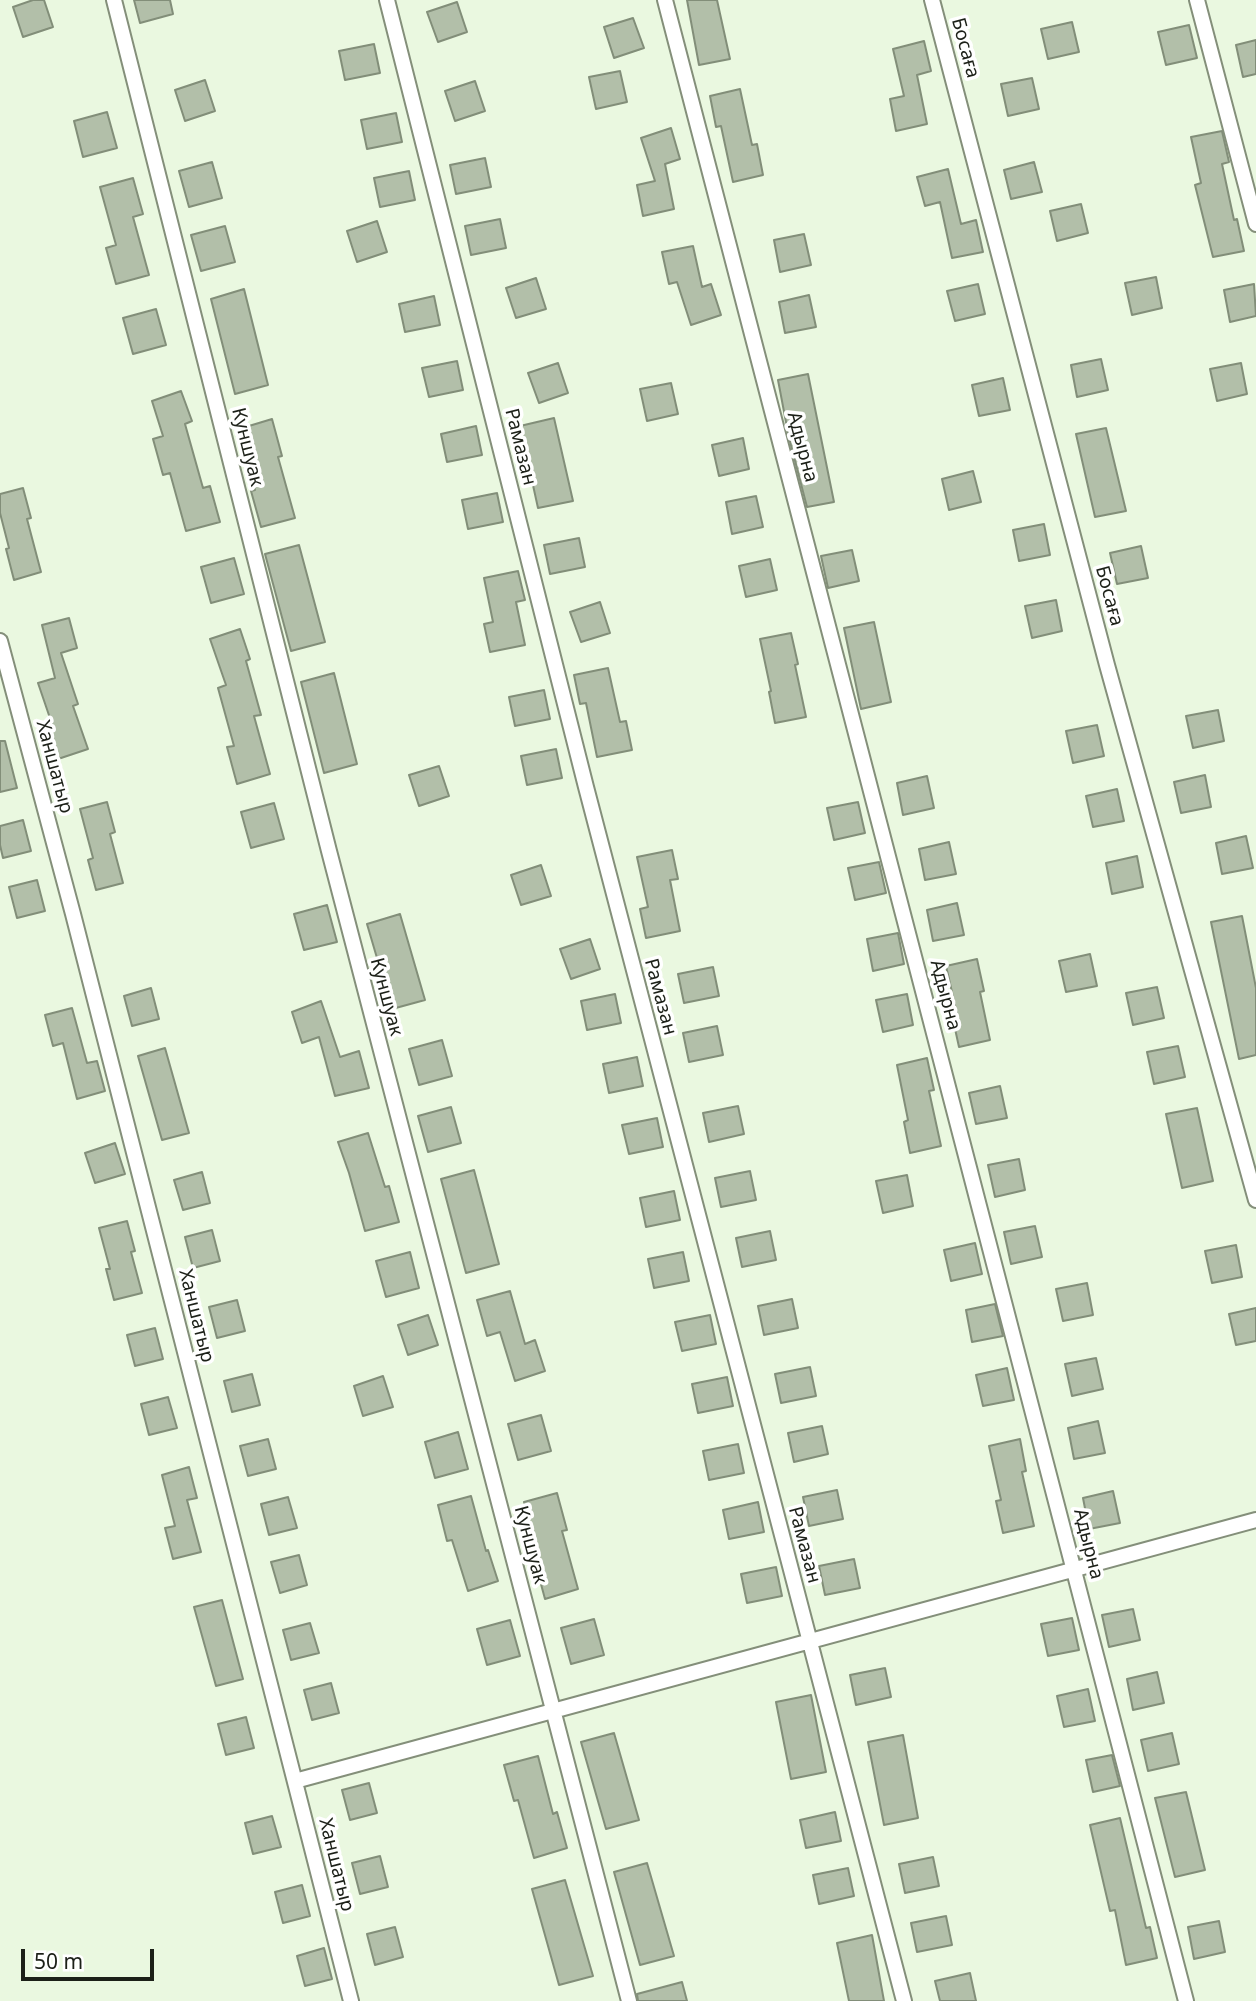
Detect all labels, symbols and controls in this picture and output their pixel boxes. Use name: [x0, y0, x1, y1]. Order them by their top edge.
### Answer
street label: Босаға: [946, 15, 984, 81]
street label: Куншуак: [226, 405, 268, 489]
street label: Рамазан: [499, 406, 541, 488]
street label: Адырна: [782, 409, 822, 485]
street label: Босаға: [1090, 563, 1128, 629]
street label: Ханшатыр: [31, 718, 77, 816]
street label: Куншуак: [365, 955, 407, 1039]
street label: Рамазан: [639, 956, 681, 1038]
street label: Адырна: [925, 957, 965, 1033]
street label: Ханшатыр: [173, 1267, 219, 1365]
street label: Куншуак: [509, 1503, 551, 1587]
street label: Рамазан: [783, 1504, 825, 1586]
street label: Адырна: [1068, 1506, 1108, 1582]
street label: Ханшатыр: [313, 1816, 359, 1914]
scale bar: [24, 1934, 158, 1978]
text: 50 m: [34, 1947, 83, 1975]

